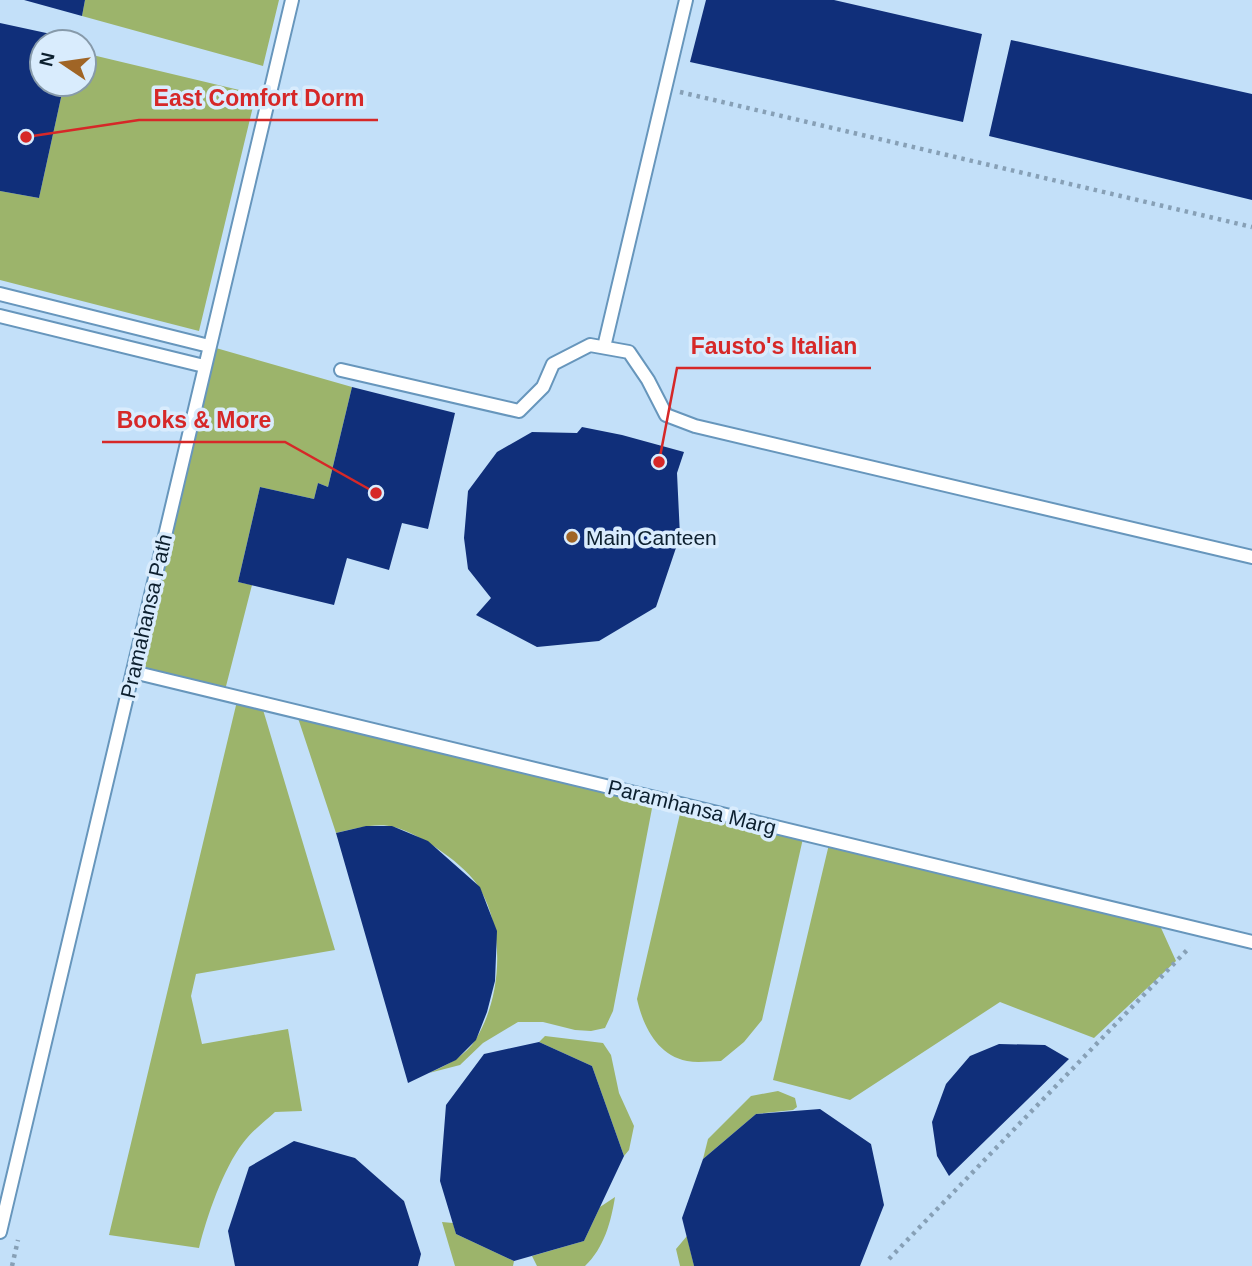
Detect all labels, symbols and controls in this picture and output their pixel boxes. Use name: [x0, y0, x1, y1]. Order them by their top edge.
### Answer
north arrow: [28, 28, 98, 98]
text: N: [35, 50, 59, 68]
callout: East Comfort Dorm: [139, 76, 378, 120]
text: East Comfort Dorm: [154, 85, 364, 111]
callout: Fausto's Italian: [677, 324, 871, 368]
text: Fausto's Italian: [691, 333, 857, 359]
callout: Books & More: [102, 398, 285, 442]
text: Books & More: [117, 407, 271, 433]
place label: Main Canteen: [586, 526, 717, 549]
marker: Main Canteen: [564, 529, 580, 545]
street label: Pramahansa Path: [116, 532, 176, 700]
street label: Paramhansa Marg: [605, 775, 779, 839]

